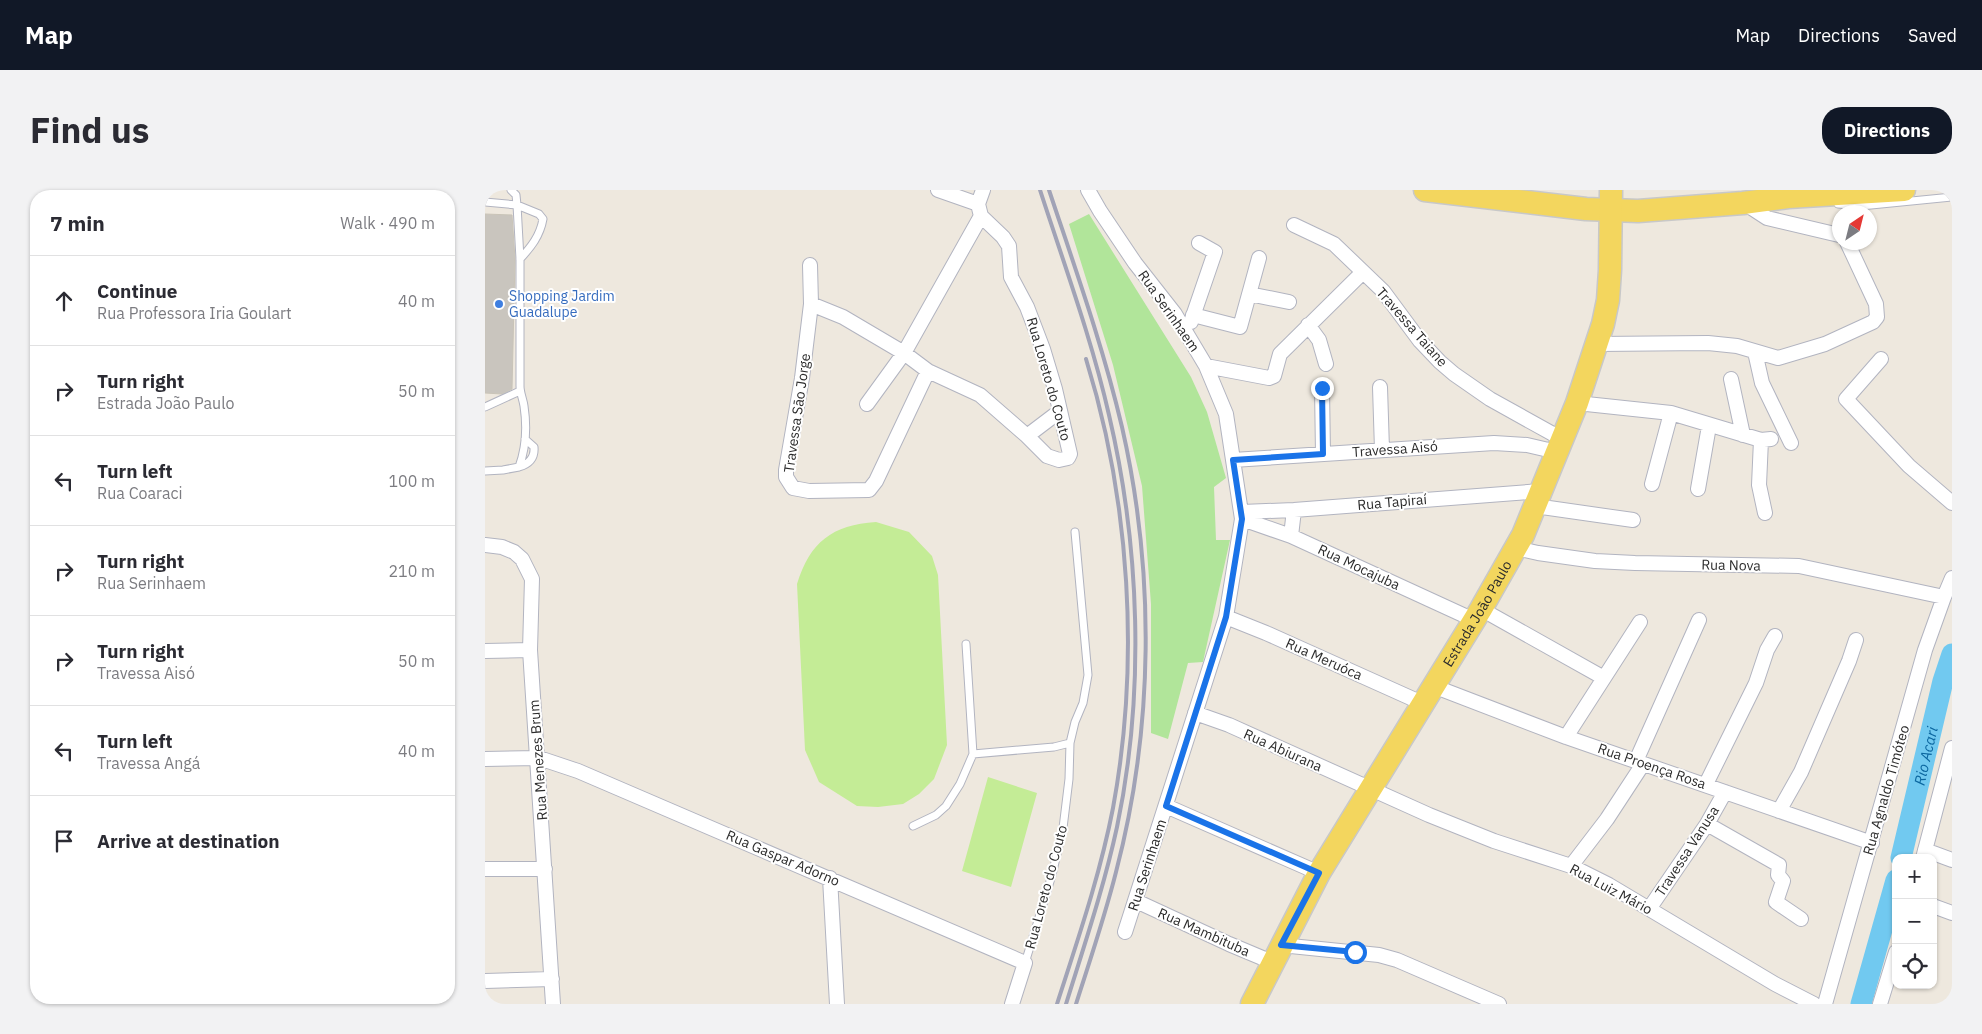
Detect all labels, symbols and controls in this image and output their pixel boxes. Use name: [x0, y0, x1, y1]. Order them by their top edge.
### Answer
text: Map: [25, 19, 73, 51]
text: Map: [1735, 24, 1770, 47]
text: Directions: [1798, 24, 1880, 47]
text: Saved: [1908, 24, 1957, 47]
text: Find us: [30, 107, 149, 153]
button: Directions: [1822, 107, 1952, 154]
north arrow: [1832, 205, 1877, 250]
text: 7 min: [50, 209, 105, 237]
text: Walk · 490 m: [340, 213, 435, 233]
street label: Rua Serinhaem: [1134, 267, 1204, 355]
text: Continue: [97, 279, 177, 303]
street label: Travessa Taiane: [1372, 283, 1452, 371]
icon: ahead: [50, 287, 78, 315]
place label: Shopping Jardim Guadalupe: [509, 287, 615, 321]
text: 40 m: [398, 291, 435, 311]
marker: Shopping Jardim Guadalupe: [493, 298, 505, 310]
text: Rua Professora Iria Goulart: [97, 303, 292, 323]
street label: Rua Loreto do Couto: [1023, 315, 1075, 443]
street label: Travessa Sāo Jorge: [780, 352, 814, 474]
text: Turn right: [97, 369, 184, 393]
icon: right: [50, 377, 78, 405]
route end: [1311, 377, 1334, 400]
text: 50 m: [398, 381, 435, 401]
text: Estrada João Paulo: [97, 393, 234, 413]
street label: Travessa Aisó: [1352, 437, 1439, 461]
text: Turn left: [97, 459, 173, 483]
icon: left: [50, 467, 78, 495]
text: 100 m: [388, 471, 435, 491]
text: Rua Coaraci: [97, 483, 183, 503]
street label: Rua Tapiraí: [1356, 490, 1428, 514]
street label: Rua Mocajuba: [1315, 540, 1403, 594]
text: Turn right: [97, 549, 184, 573]
street label: Rua Nova: [1701, 555, 1761, 575]
icon: right: [50, 557, 78, 585]
street label: Estrada João Paulo: [1439, 557, 1516, 670]
text: 210 m: [388, 561, 435, 581]
text: Rua Serinhaem: [97, 573, 206, 593]
street label: Rua Meruóca: [1283, 634, 1366, 684]
text: Turn right: [97, 639, 184, 663]
icon: right: [50, 647, 78, 675]
text: 50 m: [398, 651, 435, 671]
text: Travessa Aisó: [97, 663, 195, 683]
street label: Rua Menezes Brum: [525, 699, 551, 821]
street label: Rua Agnaldo Timóteo: [1859, 723, 1913, 857]
street label: Rua Abiurana: [1241, 725, 1326, 776]
water label: Rio Acari: [1909, 725, 1941, 787]
text: Turn left: [97, 729, 173, 753]
icon: left: [50, 737, 78, 765]
street label: Rua Proença Rosa: [1596, 739, 1709, 793]
text: 40 m: [398, 741, 435, 761]
text: Travessa Angá: [97, 753, 200, 773]
street label: Travessa Vanusa: [1651, 802, 1723, 900]
street label: Rua Serinhaem: [1124, 817, 1170, 913]
street label: Rua Loreto do Couto: [1021, 823, 1071, 951]
street label: Rua Gaspar Adorno: [724, 826, 843, 890]
icon: arrive: [50, 827, 78, 855]
text: Arrive at destination: [97, 829, 280, 853]
map controls: [1892, 854, 1937, 989]
button: +: [1892, 854, 1937, 899]
street label: Rua Luiz Mário: [1567, 860, 1656, 918]
button: −: [1892, 899, 1937, 944]
street label: Rua Mambituba: [1155, 904, 1253, 961]
route start: [1344, 941, 1367, 964]
button: locate: [1892, 944, 1937, 989]

